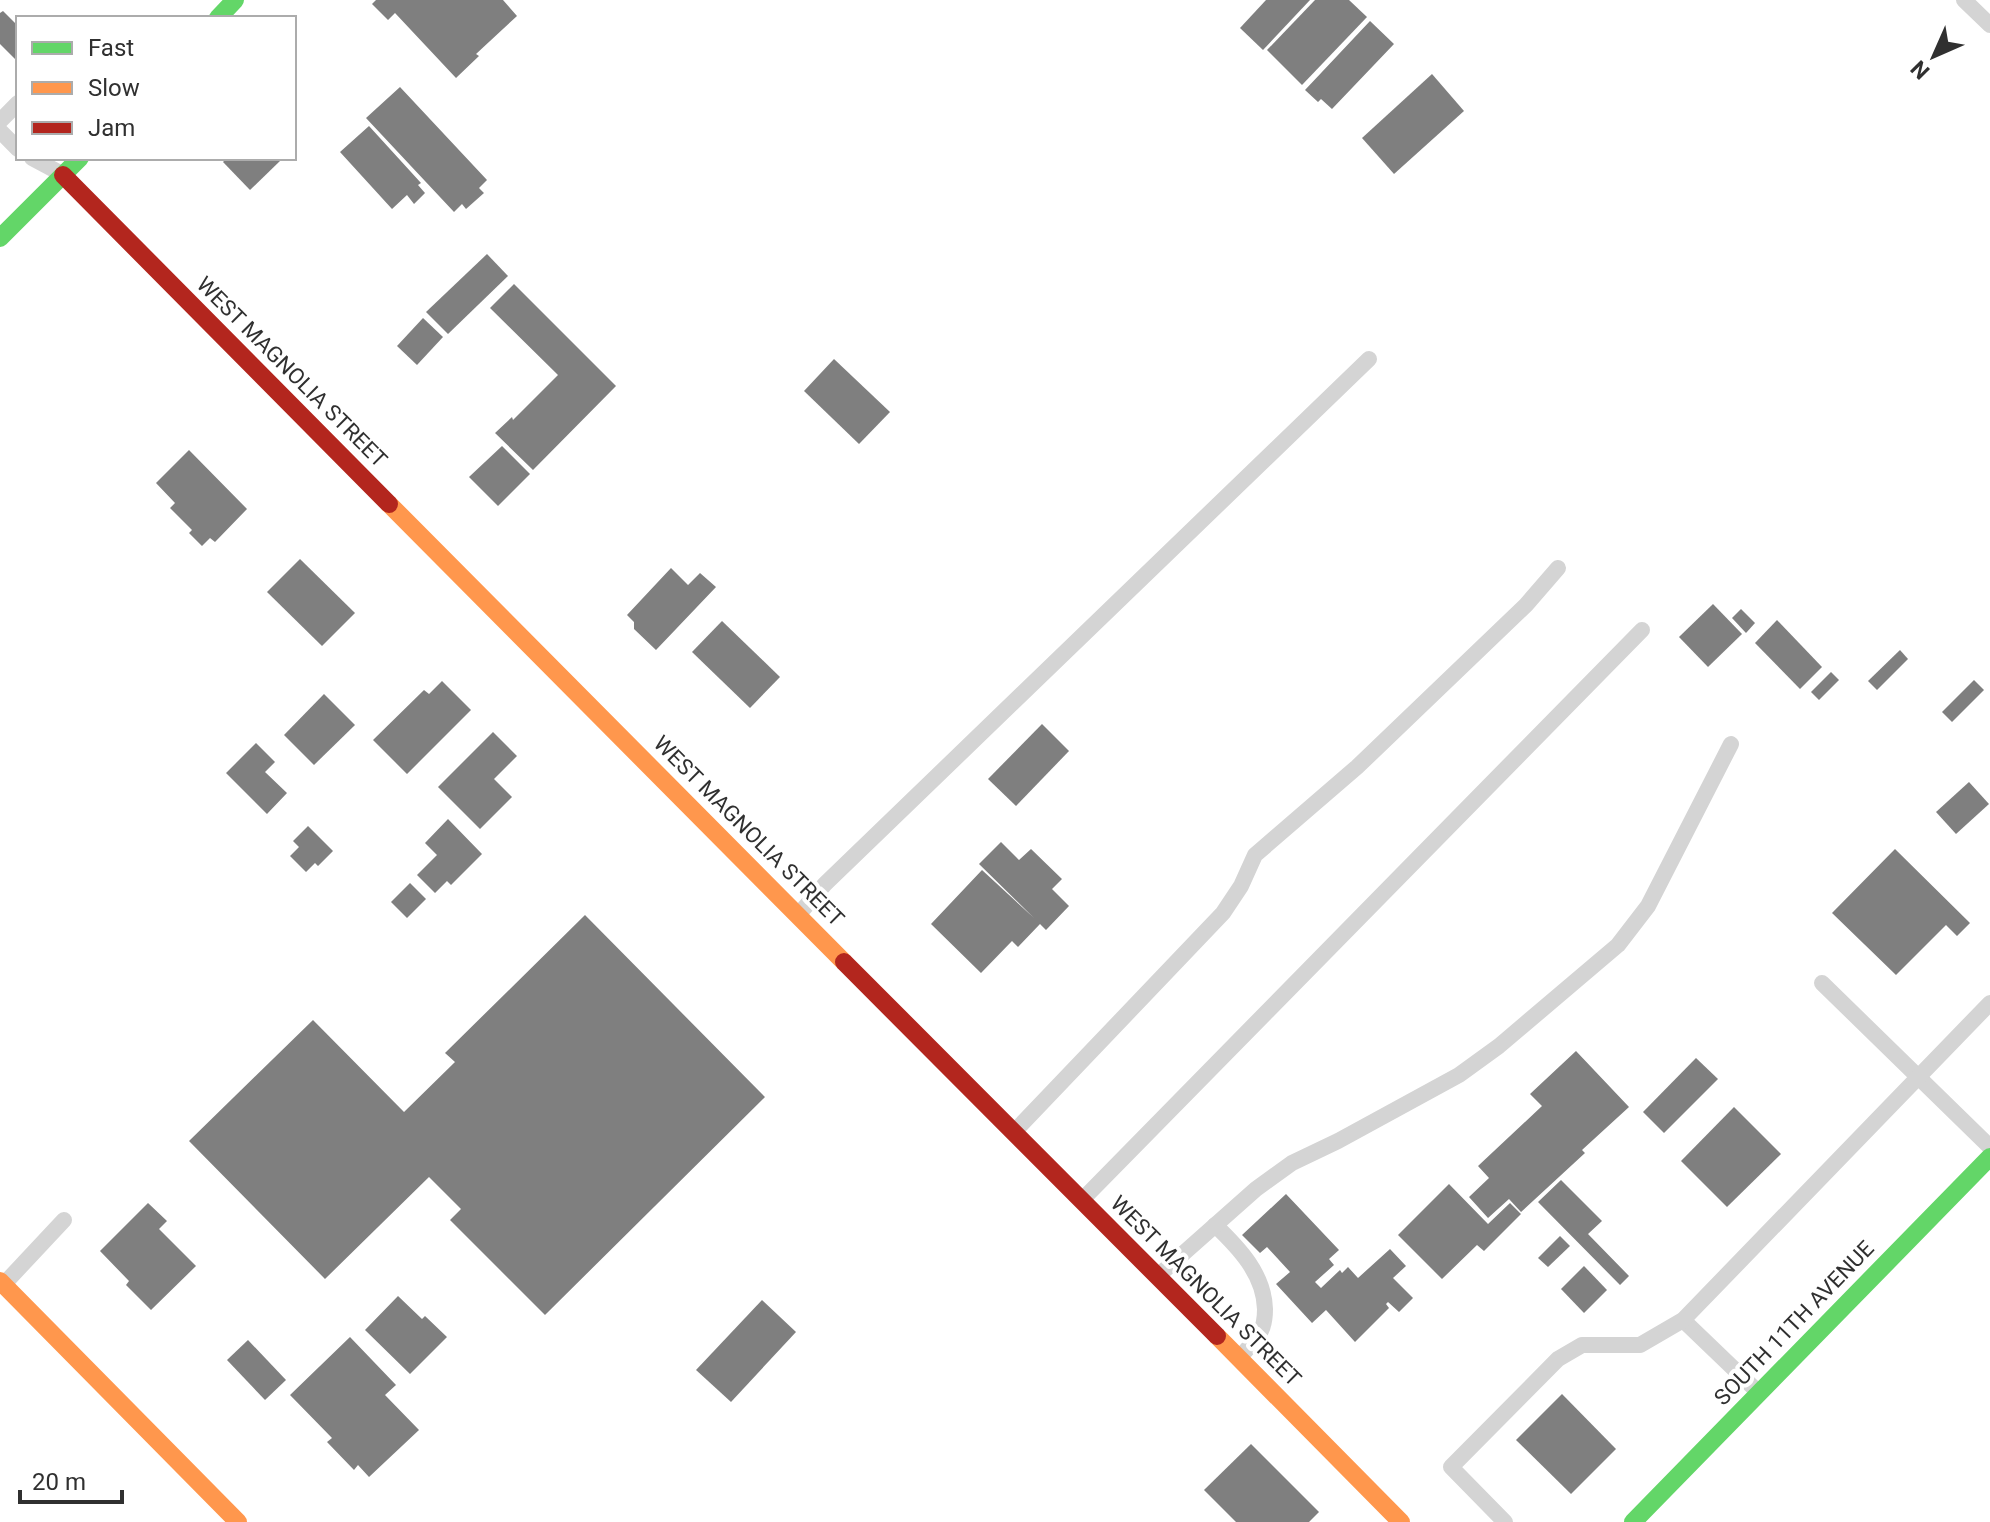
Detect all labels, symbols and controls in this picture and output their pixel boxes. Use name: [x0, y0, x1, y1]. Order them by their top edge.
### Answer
legend: [16, 16, 296, 160]
north arrow: [1894, 16, 1974, 96]
text: Fast: [88, 34, 134, 62]
text: N: [1906, 55, 1935, 84]
text: Slow: [88, 74, 140, 102]
text: Jam: [88, 114, 135, 142]
street label: WEST MAGNOLIA STREET: [192, 272, 392, 472]
street label: WEST MAGNOLIA STREET: [649, 731, 849, 931]
street label: WEST MAGNOLIA STREET: [1106, 1191, 1306, 1391]
street label: SOUTH 11TH AVENUE: [1709, 1236, 1879, 1410]
scale bar: [20, 1454, 122, 1504]
text: 20 m: [32, 1468, 86, 1496]

